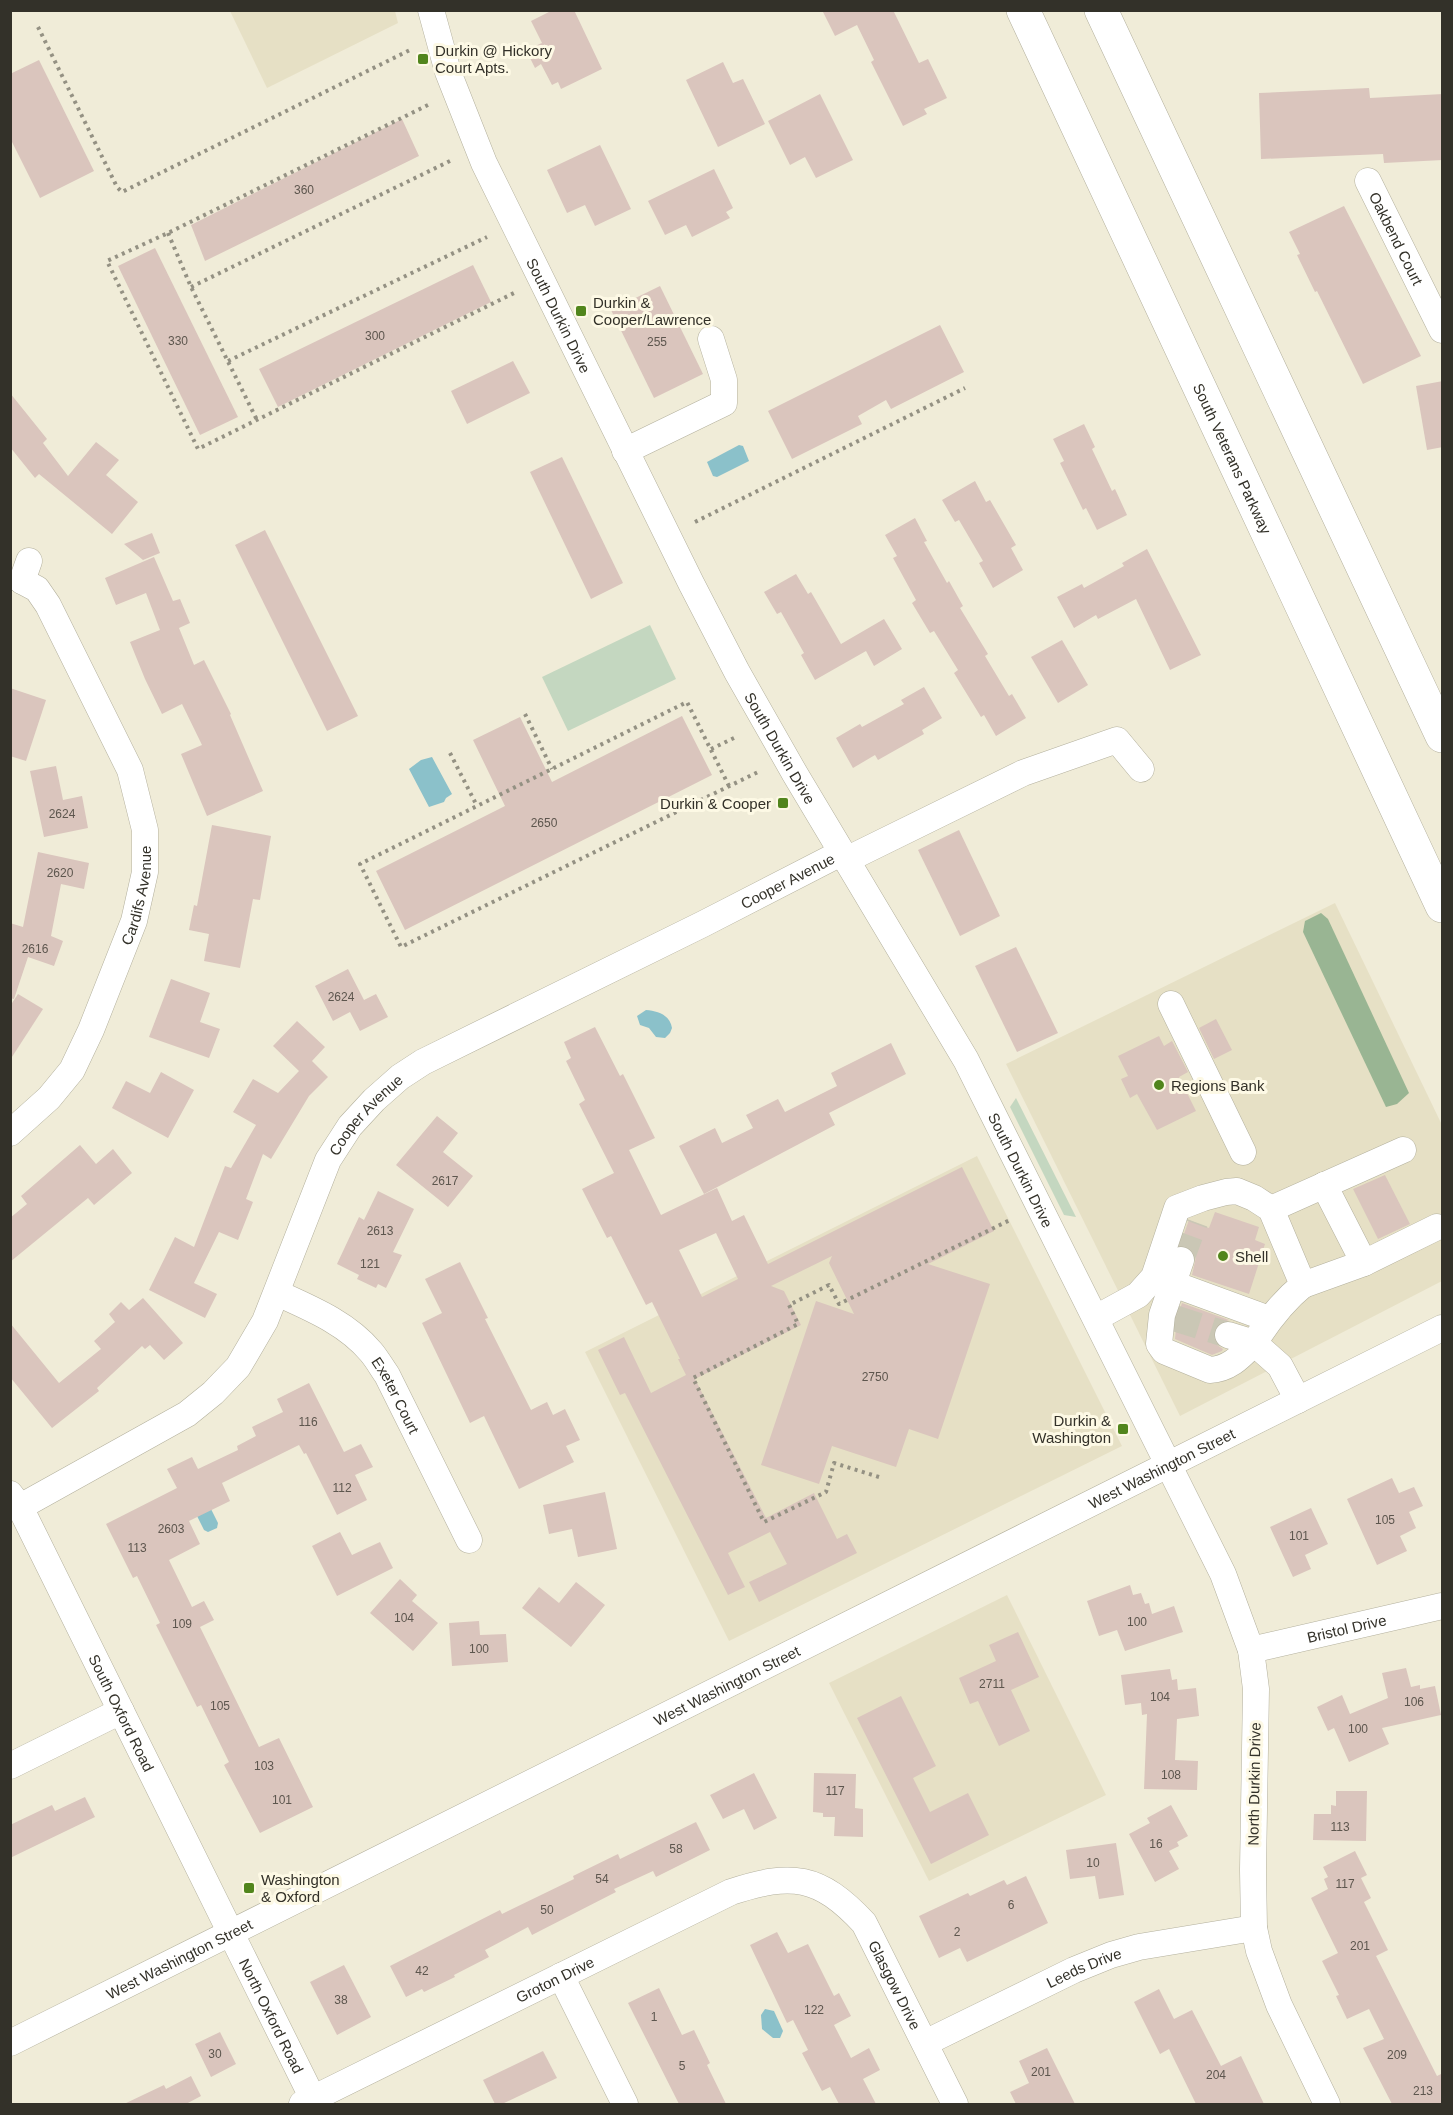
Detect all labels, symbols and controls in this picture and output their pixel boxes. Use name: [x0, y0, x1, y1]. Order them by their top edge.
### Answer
place label: Durkin @ Hickory Court Apts.: [435, 42, 552, 76]
marker: Durkin @ Hickory Court Apts.: [416, 52, 430, 66]
house number: 360: [294, 183, 314, 197]
street label: Oakbend Court: [1366, 189, 1427, 288]
street label: South Durkin Drive: [524, 255, 595, 376]
place label: Durkin & Cooper/Lawrence: [593, 294, 711, 328]
marker: Durkin & Cooper/Lawrence: [574, 304, 588, 318]
house number: 300: [365, 329, 385, 343]
house number: 330: [168, 334, 188, 348]
house number: 255: [647, 335, 667, 349]
street label: South Veterans Parkway: [1190, 380, 1275, 537]
street label: South Durkin Drive: [742, 689, 819, 807]
place label: Durkin & Cooper: [660, 795, 771, 812]
marker: Durkin & Cooper: [776, 796, 790, 810]
house number: 2624: [49, 807, 76, 821]
house number: 2650: [531, 816, 558, 830]
street label: Cardifs Avenue: [117, 846, 154, 947]
street label: Cooper Avenue: [738, 849, 837, 912]
house number: 2620: [47, 866, 74, 880]
house number: 2616: [22, 942, 49, 956]
house number: 2624: [328, 990, 355, 1004]
street label: Cooper Avenue: [325, 1071, 406, 1158]
place label: Regions Bank: [1171, 1077, 1265, 1094]
marker: Regions Bank: [1152, 1078, 1166, 1092]
street label: South Durkin Drive: [985, 1110, 1057, 1230]
house number: 2617: [432, 1174, 459, 1188]
house number: 2613: [367, 1224, 394, 1238]
place label: Shell: [1235, 1248, 1268, 1265]
marker: Shell: [1216, 1249, 1230, 1263]
house number: 121: [360, 1257, 380, 1271]
street label: Exeter Court: [369, 1354, 424, 1437]
house number: 2750: [862, 1370, 889, 1384]
place label: Durkin & Washington: [1032, 1412, 1111, 1446]
house number: 116: [298, 1415, 318, 1429]
marker: Durkin & Washington: [1116, 1422, 1130, 1436]
street label: West Washington Street: [1086, 1424, 1238, 1512]
house number: 112: [332, 1481, 352, 1495]
house number: 105: [1375, 1513, 1395, 1527]
house number: 2603: [158, 1522, 185, 1536]
house number: 101: [1289, 1529, 1309, 1543]
house number: 113: [127, 1541, 147, 1555]
house number: 104: [394, 1611, 414, 1625]
street label: Bristol Drive: [1305, 1611, 1388, 1645]
house number: 100: [1127, 1615, 1147, 1629]
house number: 109: [172, 1617, 192, 1631]
street label: West Washington Street: [651, 1641, 803, 1729]
house number: 100: [469, 1642, 489, 1656]
street label: South Oxford Road: [86, 1651, 158, 1774]
house number: 2711: [979, 1677, 1005, 1691]
house number: 104: [1150, 1690, 1170, 1704]
house number: 106: [1404, 1695, 1424, 1709]
house number: 105: [210, 1699, 230, 1713]
street label: North Durkin Drive: [1244, 1722, 1264, 1846]
house number: 100: [1348, 1722, 1368, 1736]
house number: 103: [254, 1759, 274, 1773]
house number: 108: [1161, 1768, 1181, 1782]
house number: 117: [825, 1784, 845, 1798]
house number: 101: [272, 1793, 292, 1807]
house number: 113: [1330, 1820, 1350, 1834]
house number: 16: [1149, 1837, 1163, 1851]
house number: 58: [669, 1842, 683, 1856]
house number: 10: [1086, 1856, 1100, 1870]
place label: Washington & Oxford: [261, 1871, 340, 1905]
house number: 54: [595, 1872, 609, 1886]
house number: 117: [1335, 1877, 1355, 1891]
marker: Washington & Oxford: [242, 1881, 256, 1895]
house number: 6: [1008, 1898, 1015, 1912]
house number: 50: [540, 1903, 554, 1917]
street label: West Washington Street: [103, 1915, 256, 2002]
house number: 2: [954, 1925, 961, 1939]
street label: Glasgow Drive: [866, 1937, 925, 2032]
house number: 201: [1350, 1939, 1370, 1953]
street label: Leeds Drive: [1043, 1944, 1123, 1991]
street label: Groton Drive: [513, 1953, 597, 2006]
street label: North Oxford Road: [236, 1955, 307, 2076]
house number: 42: [415, 1964, 429, 1978]
house number: 38: [334, 1993, 348, 2007]
house number: 122: [804, 2003, 824, 2017]
house number: 1: [651, 2010, 658, 2024]
house number: 30: [208, 2047, 222, 2061]
house number: 209: [1387, 2048, 1407, 2062]
house number: 5: [679, 2059, 686, 2073]
house number: 201: [1031, 2065, 1051, 2079]
house number: 204: [1206, 2068, 1226, 2082]
house number: 213: [1413, 2084, 1433, 2098]

